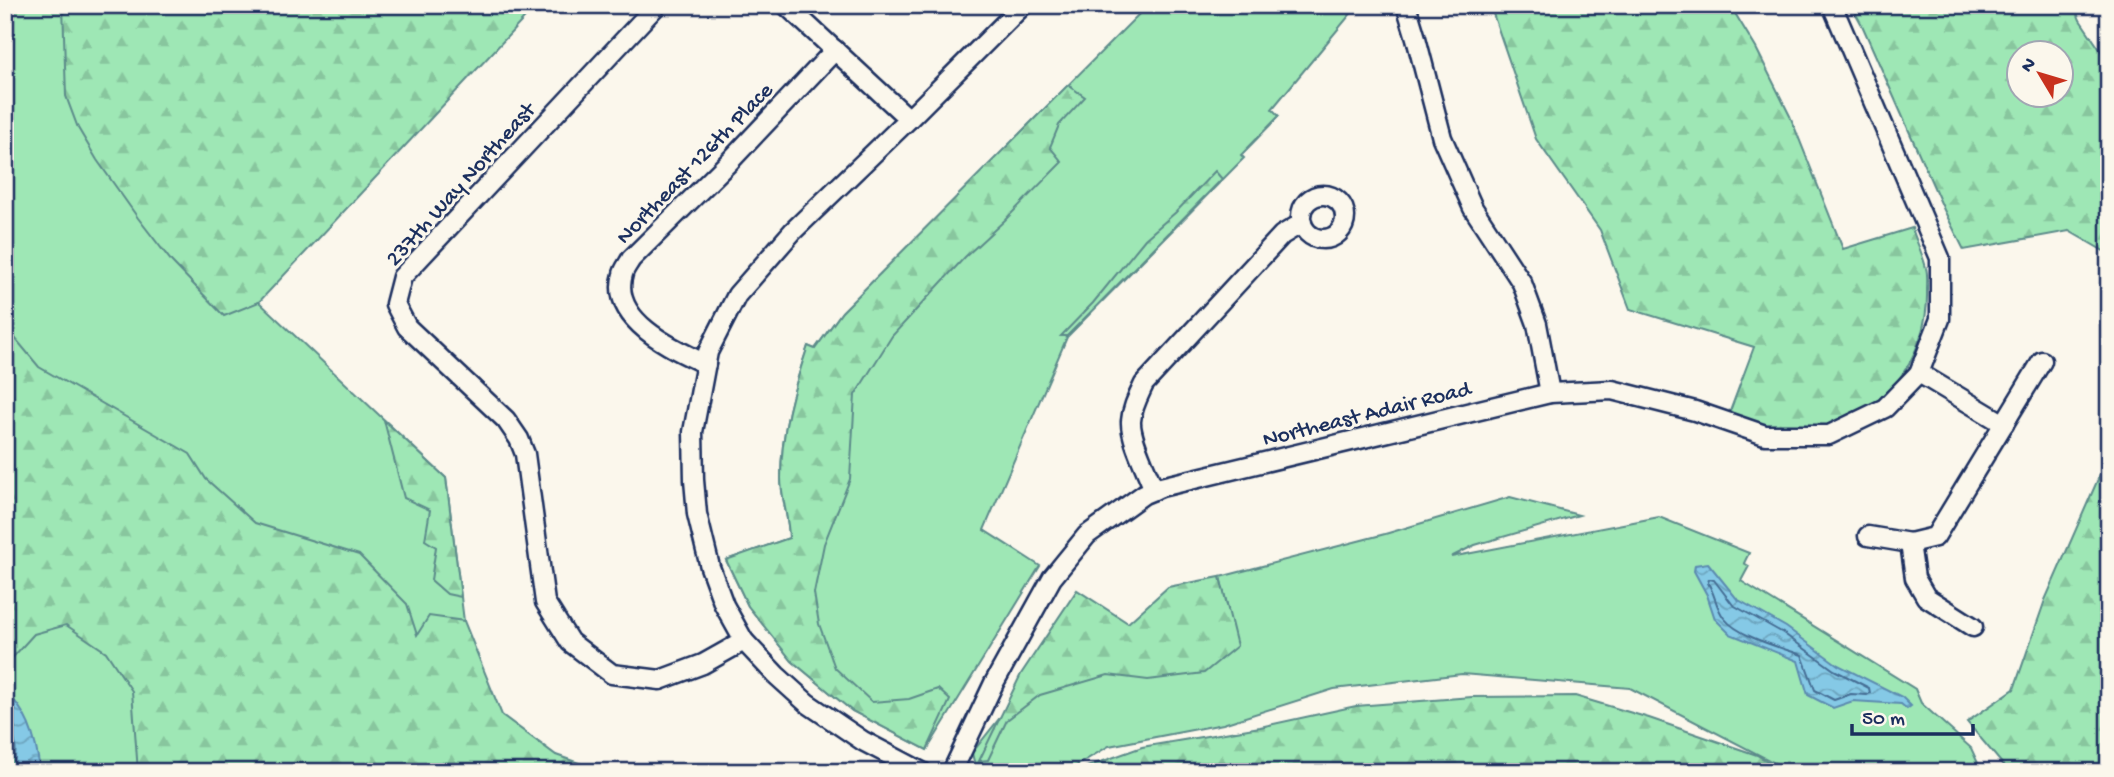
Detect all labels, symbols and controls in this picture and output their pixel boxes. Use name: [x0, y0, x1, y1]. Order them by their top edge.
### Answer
north arrow: [2006, 38, 2076, 108]
text: N: [2016, 54, 2042, 78]
street label: Northeast 126th Place: [611, 77, 780, 251]
street label: 237th Way Northeast: [381, 97, 543, 273]
street label: Northeast Adair Road: [1260, 376, 1475, 454]
scale bar: [1852, 693, 1972, 737]
text: 50 m: [1862, 708, 1905, 733]

